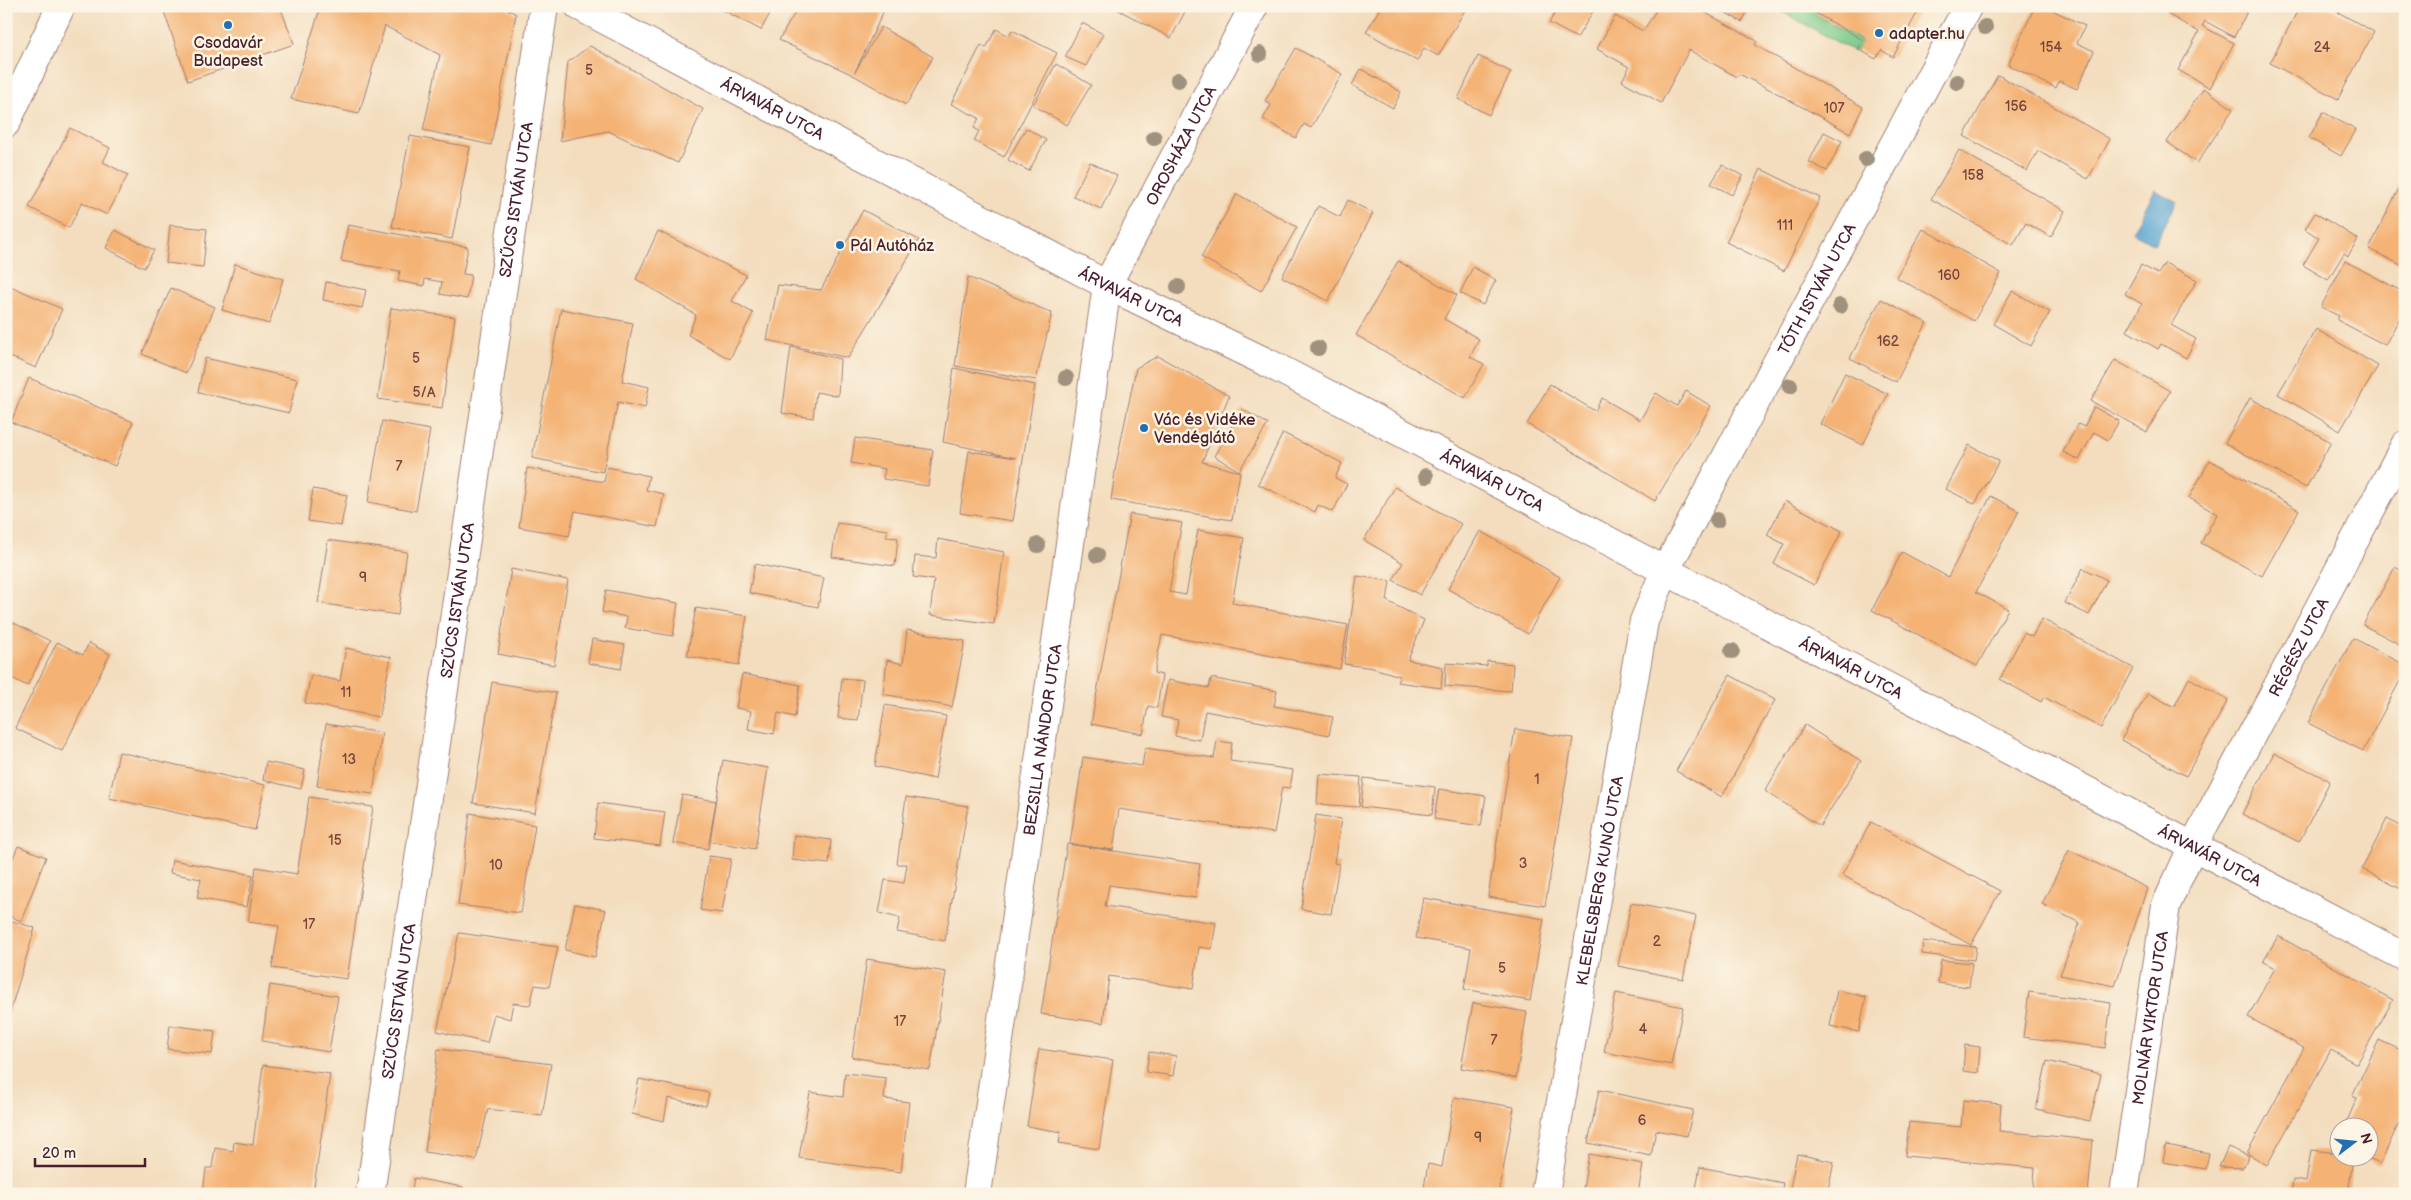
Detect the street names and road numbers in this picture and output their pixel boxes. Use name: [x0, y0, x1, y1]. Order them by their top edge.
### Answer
street label: ÁRVAVÁR UTCA: [717, 73, 827, 145]
street label: OROSHÁZA UTCA: [1143, 83, 1221, 209]
street label: SZŰCS ISTVÁN UTCA: [496, 121, 538, 279]
street label: TÓTH ISTVÁN UTCA: [1775, 220, 1861, 358]
street label: ÁRVAVÁR UTCA: [1075, 262, 1186, 331]
street label: ÁRVAVÁR UTCA: [1437, 445, 1547, 516]
street label: SZŰCS ISTVÁN UTCA: [438, 521, 479, 680]
street label: RÉGÉSZ UTCA: [2266, 595, 2333, 700]
street label: ÁRVAVÁR UTCA: [1796, 632, 1905, 704]
street label: BEZSILLA NÁNDOR UTCA: [1020, 643, 1067, 837]
street label: KLEBELSBERG KUNÓ UTCA: [1573, 775, 1628, 987]
street label: ÁRVAVÁR UTCA: [2155, 820, 2264, 891]
street label: SZŰCS ISTVÁN UTCA: [379, 922, 421, 1080]
street label: MOLNÁR VIKTOR UTCA: [2129, 930, 2173, 1106]

